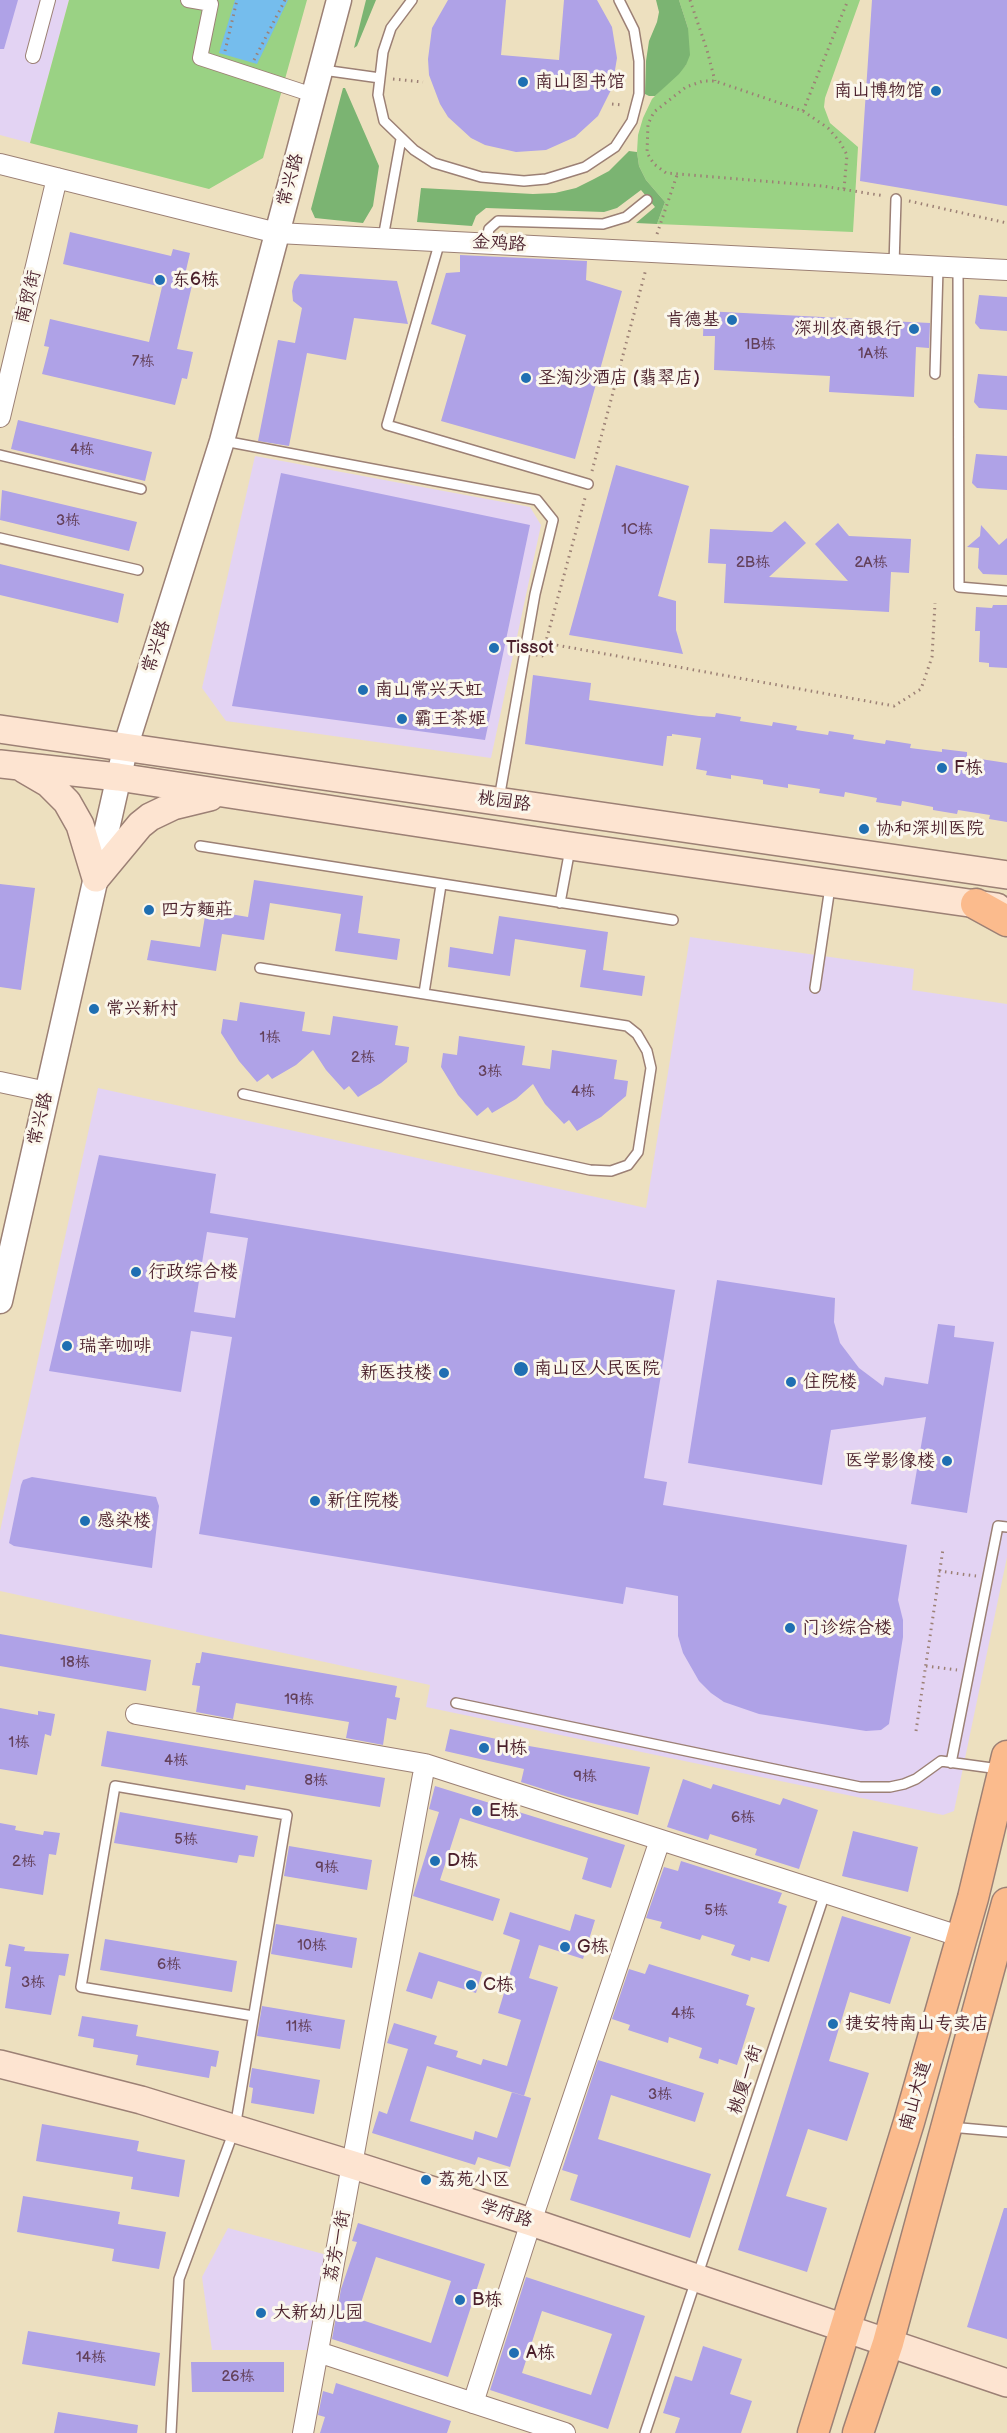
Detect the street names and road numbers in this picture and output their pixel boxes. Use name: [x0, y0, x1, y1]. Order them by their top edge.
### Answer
street label: 常兴路: [274, 151, 308, 209]
street label: 金鸡路: [471, 232, 527, 256]
street label: 南贸街: [12, 268, 46, 326]
street label: 常兴路: [138, 618, 176, 676]
street label: 桃园路: [476, 788, 532, 816]
street label: 常兴路: [24, 1090, 58, 1148]
street label: 桃厦一街: [725, 2042, 767, 2118]
street label: 南山大道: [896, 2058, 936, 2134]
street label: 学府路: [477, 2195, 535, 2233]
street label: 荔芳一街: [321, 2209, 355, 2283]

